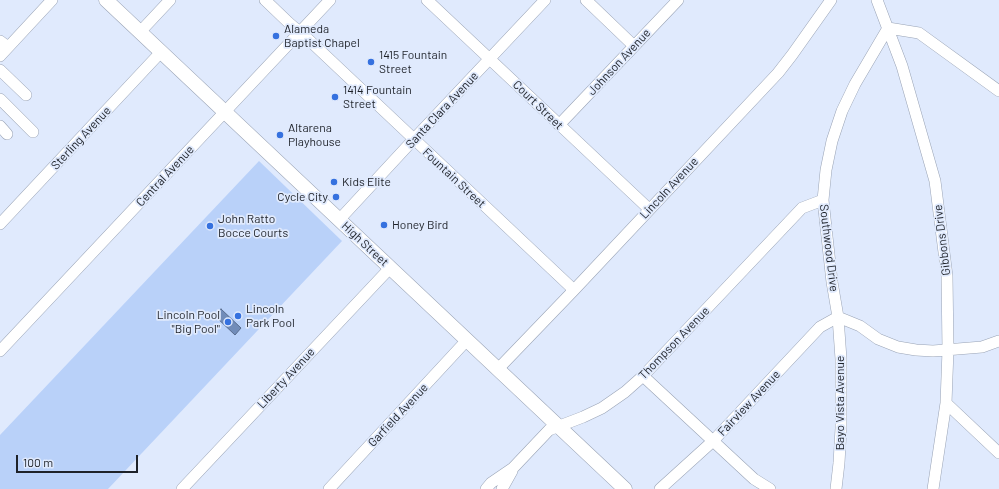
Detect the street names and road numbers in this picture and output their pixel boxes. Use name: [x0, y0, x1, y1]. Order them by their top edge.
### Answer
street label: Johnson Avenue: [585, 26, 653, 98]
street label: Santa Clara Avenue: [403, 69, 481, 151]
street label: Court Street: [510, 77, 566, 133]
street label: Sterling Avenue: [48, 103, 114, 173]
street label: Central Avenue: [133, 142, 197, 210]
street label: Fountain Street: [419, 145, 489, 211]
street label: Lincoln Avenue: [637, 154, 701, 222]
street label: Southwood Drive: [816, 203, 842, 293]
street label: Gibbons Drive: [931, 204, 953, 276]
street label: High Street: [339, 219, 391, 269]
street label: Thompson Avenue: [636, 304, 712, 382]
street label: Liberty Avenue: [254, 345, 318, 411]
street label: Bayo Vista Avenue: [833, 356, 847, 450]
street label: Fairview Avenue: [715, 367, 783, 439]
street label: Garfield Avenue: [365, 380, 431, 450]

